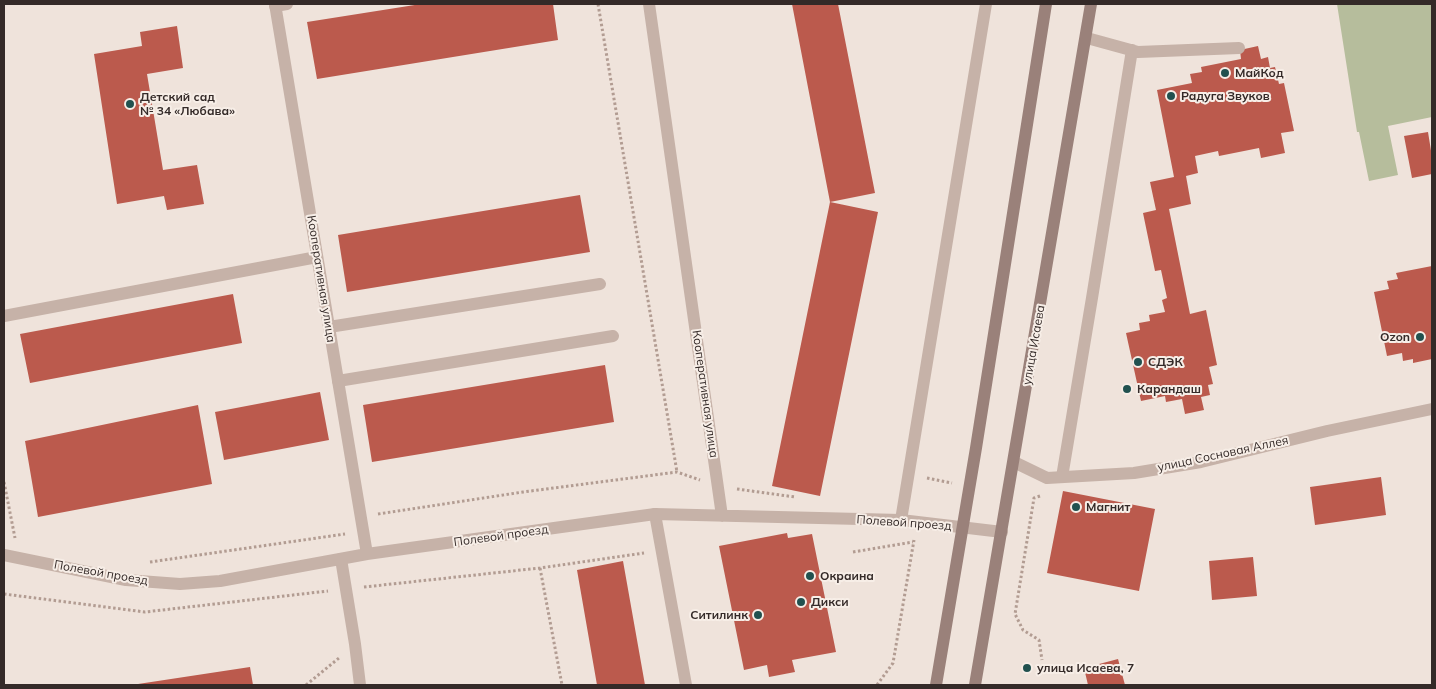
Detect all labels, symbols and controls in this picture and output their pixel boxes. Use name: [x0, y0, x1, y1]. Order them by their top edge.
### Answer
place label: МайКод: [1235, 66, 1283, 80]
marker: МайКод: [1219, 67, 1231, 79]
place label: Радуга Звуков: [1181, 89, 1270, 103]
place label: Детский сад № 34 «Любава»: [140, 90, 235, 118]
marker: Радуга Звуков: [1165, 90, 1177, 102]
marker: Детский сад № 34 «Любава»: [124, 98, 136, 110]
street label: Кооперативная улица: [304, 214, 338, 344]
street label: улица Исаева: [1020, 304, 1048, 386]
street label: Кооперативная улица: [689, 329, 721, 459]
place label: Ozon: [1380, 330, 1410, 344]
marker: Ozon: [1414, 331, 1426, 343]
place label: СДЭК: [1148, 355, 1183, 369]
marker: СДЭК: [1132, 356, 1144, 368]
place label: Карандаш: [1137, 382, 1201, 396]
marker: Карандаш: [1121, 383, 1133, 395]
street label: улица Сосновая Аллея: [1156, 433, 1290, 475]
place label: Магнит: [1086, 500, 1130, 514]
marker: Магнит: [1070, 501, 1082, 513]
street label: Полевой проезд: [856, 512, 952, 534]
street label: Полевой проезд: [453, 522, 549, 550]
street label: Полевой проезд: [53, 558, 149, 588]
place label: Окраина: [820, 569, 874, 583]
marker: Окраина: [804, 570, 816, 582]
place label: Дикси: [811, 595, 849, 609]
marker: Дикси: [795, 596, 807, 608]
place label: Ситилинк: [690, 608, 748, 622]
marker: Ситилинк: [752, 609, 764, 621]
place label: улица Исаева, 7: [1037, 661, 1134, 675]
marker: улица Исаева, 7: [1021, 662, 1033, 674]

